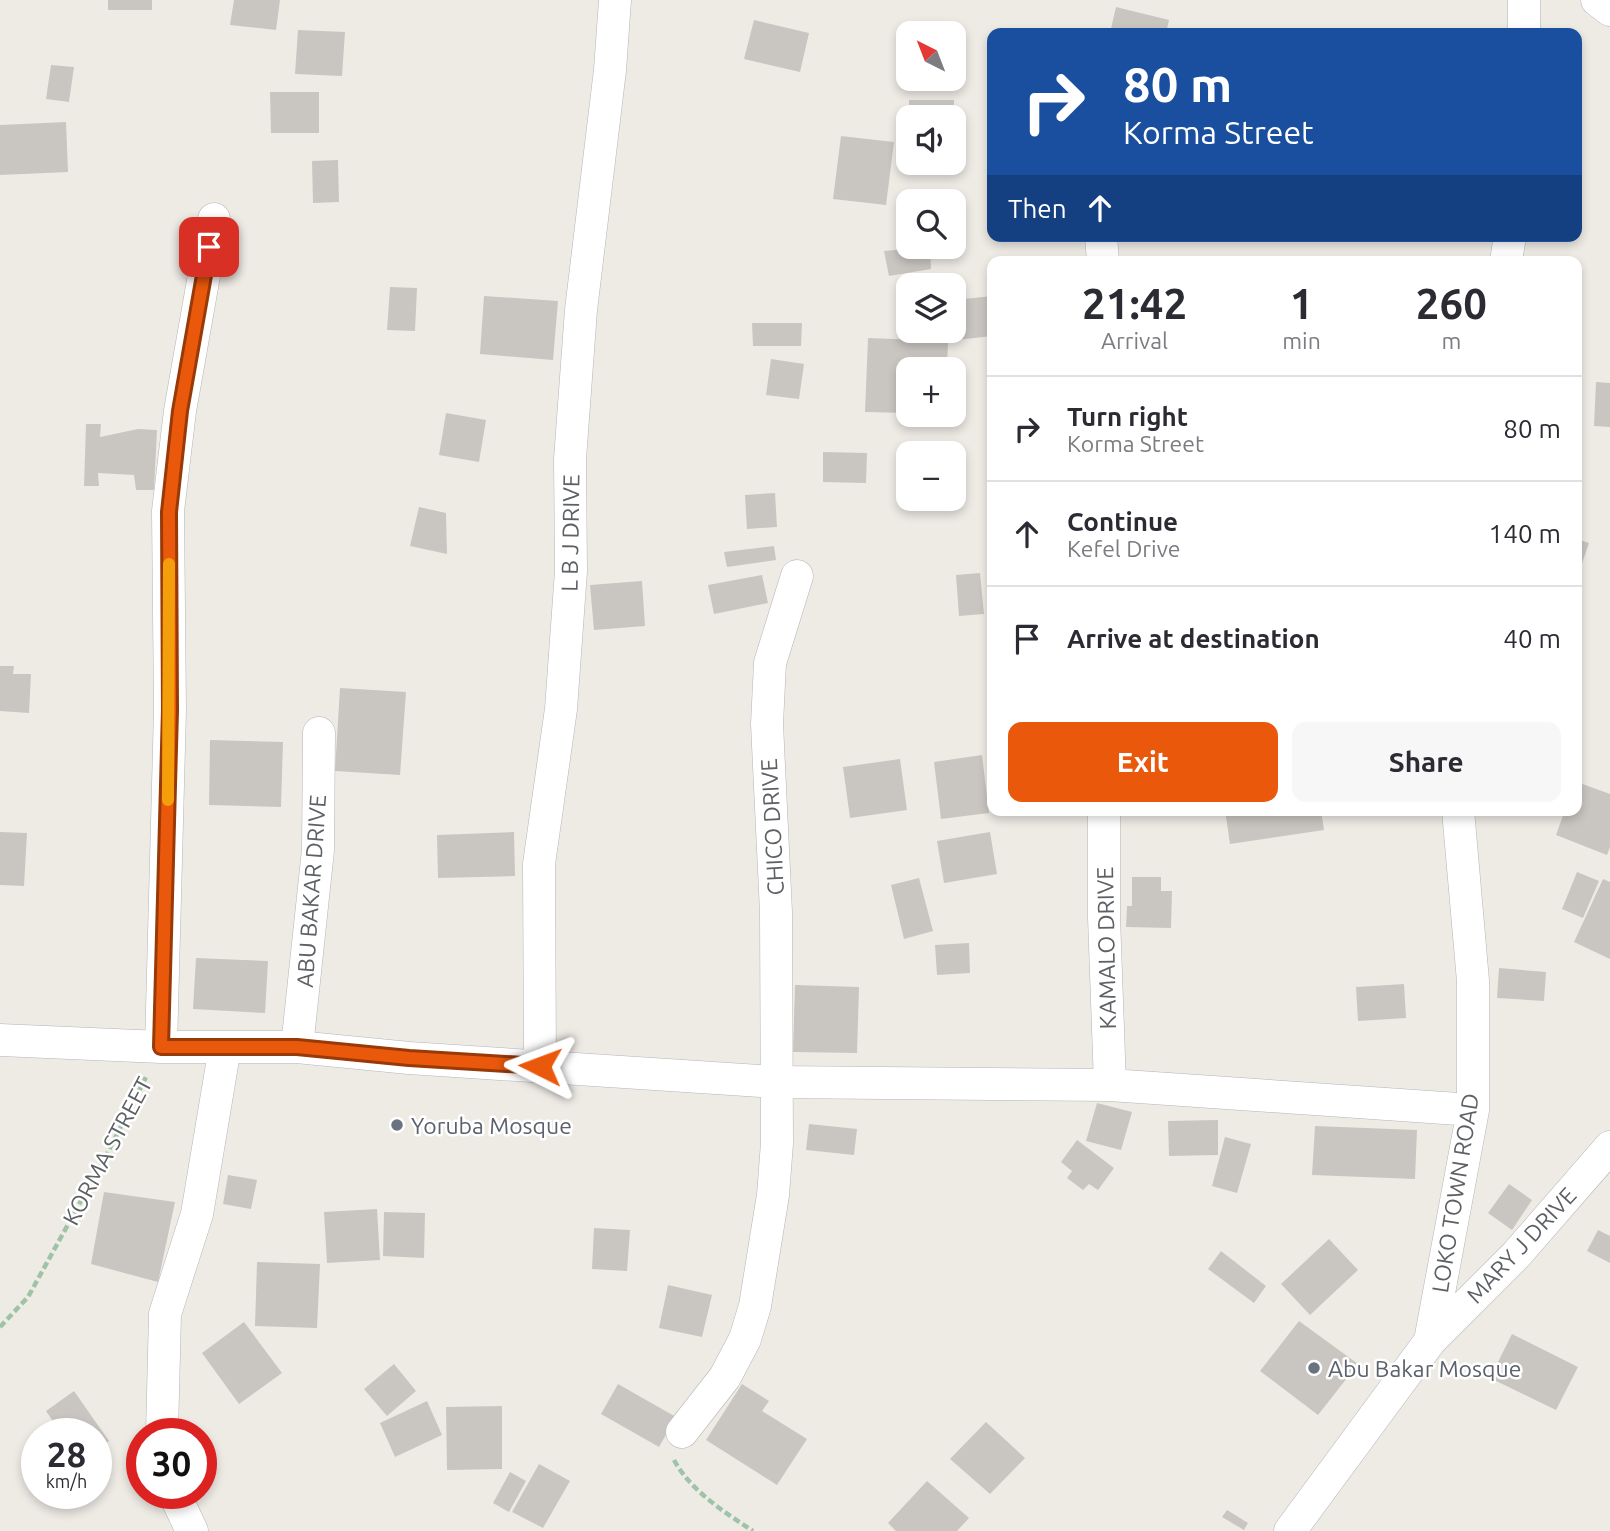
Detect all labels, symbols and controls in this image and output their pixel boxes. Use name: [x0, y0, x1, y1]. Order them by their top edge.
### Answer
north arrow: [896, 21, 966, 91]
map controls: [896, 21, 966, 511]
icon: right: [1008, 56, 1099, 147]
text: 80 m: [1123, 56, 1232, 111]
button: sound: [896, 105, 966, 175]
text: Korma Street: [1123, 114, 1314, 150]
button: search: [896, 189, 966, 259]
icon: ahead: [1081, 189, 1119, 227]
text: Then: [1008, 194, 1067, 223]
pin: [179, 217, 239, 277]
icon: arrive: [190, 228, 228, 266]
button: layers: [896, 273, 966, 343]
text: 21:42: [1082, 280, 1187, 327]
text: 1: [1290, 280, 1313, 327]
text: 260: [1416, 280, 1487, 327]
text: Arrival: [1101, 328, 1168, 353]
text: min: [1282, 328, 1321, 353]
text: m: [1441, 328, 1461, 353]
button: +: [896, 357, 966, 427]
text: Turn right: [1067, 402, 1188, 431]
icon: right: [1008, 410, 1046, 448]
text: 80 m: [1503, 414, 1561, 443]
text: Korma Street: [1067, 431, 1204, 456]
button: −: [896, 441, 966, 511]
street label: L B J DRIVE: [556, 474, 584, 592]
text: Continue: [1067, 507, 1178, 536]
icon: ahead: [1008, 515, 1046, 553]
text: 140 m: [1489, 519, 1561, 548]
text: Kefel Drive: [1067, 536, 1181, 561]
icon: arrive: [1008, 620, 1046, 658]
text: Arrive at destination: [1067, 624, 1320, 653]
text: 40 m: [1503, 624, 1561, 653]
button: Exit: [1008, 722, 1278, 802]
button: Share: [1292, 722, 1561, 802]
street label: CHICO DRIVE: [756, 758, 788, 896]
street label: ABU BAKAR DRIVE: [292, 794, 330, 988]
street label: KAMALO DRIVE: [1092, 866, 1120, 1030]
position arrow: [503, 1029, 577, 1103]
street label: KORMA STREET: [58, 1073, 157, 1229]
street label: LOKO TOWN ROAD: [1427, 1091, 1483, 1295]
place label: Yoruba Mosque: [411, 1113, 572, 1138]
marker: Yoruba Mosque: [389, 1117, 405, 1133]
street label: MARY J DRIVE: [1461, 1182, 1581, 1308]
place label: Abu Bakar Mosque: [1328, 1356, 1521, 1381]
marker: Abu Bakar Mosque: [1306, 1360, 1322, 1376]
speed limit sign: 30: [126, 1418, 217, 1509]
text: 28: [47, 1434, 86, 1474]
text: km/h: [46, 1471, 87, 1491]

